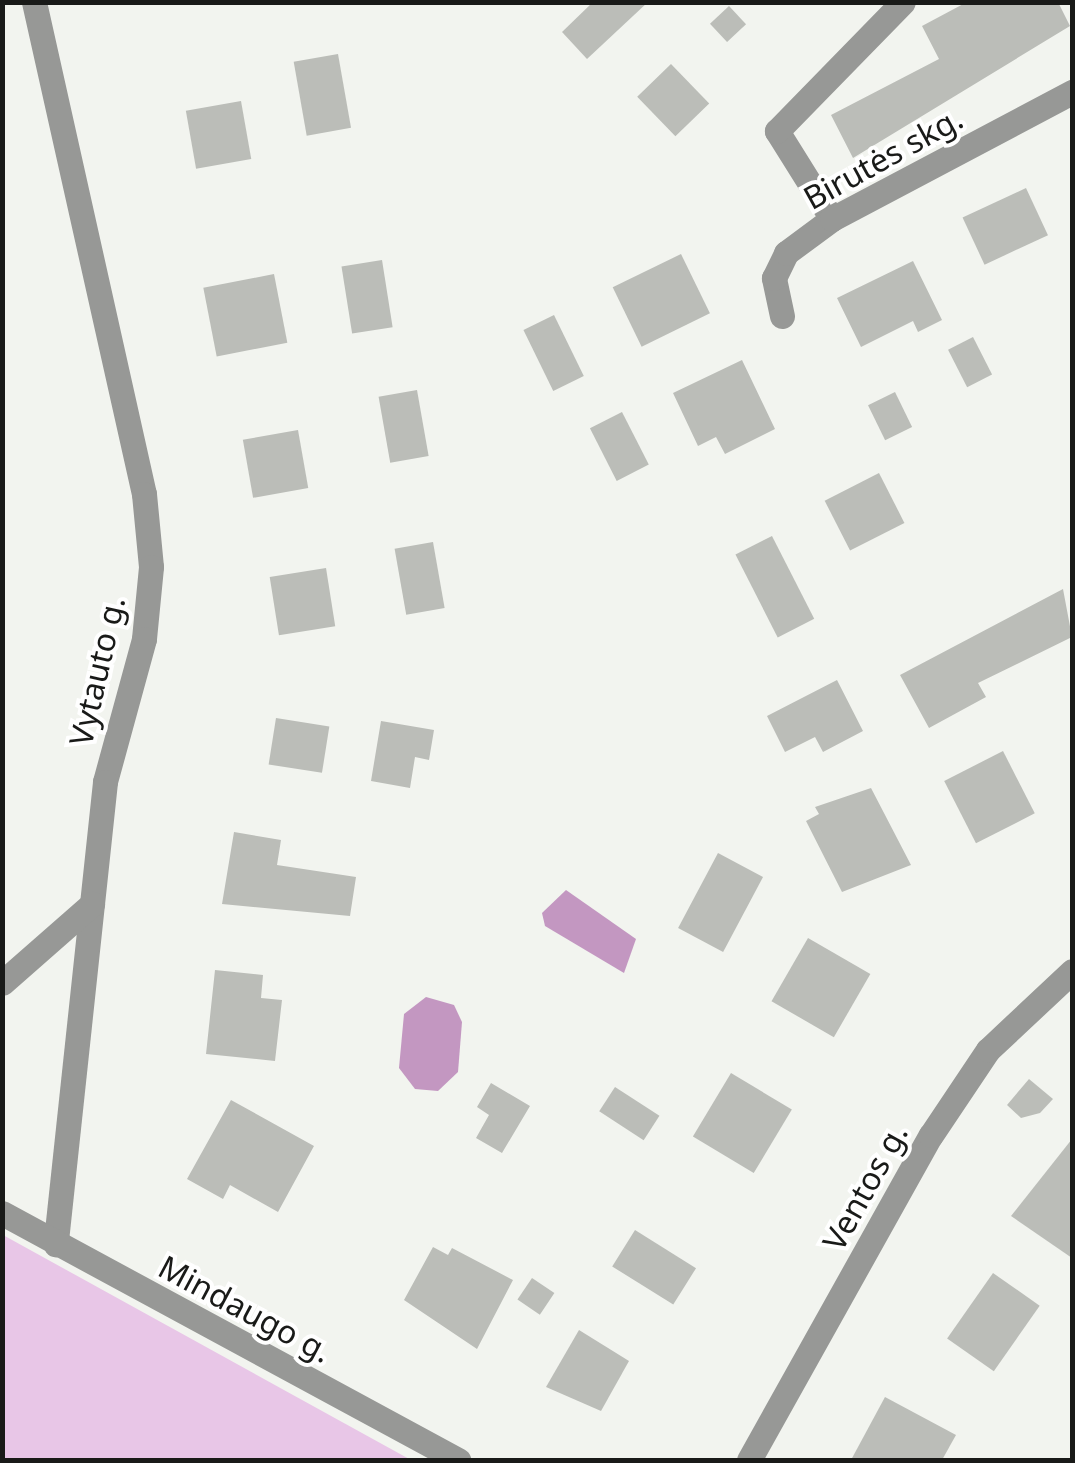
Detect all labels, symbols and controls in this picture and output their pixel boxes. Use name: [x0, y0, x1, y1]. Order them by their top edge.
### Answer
street label: Birutės skg.: [797, 99, 969, 217]
street label: Vytauto g.: [61, 592, 133, 750]
street label: Ventos g.: [814, 1117, 916, 1257]
street label: Mindaugo g.: [152, 1247, 338, 1371]

